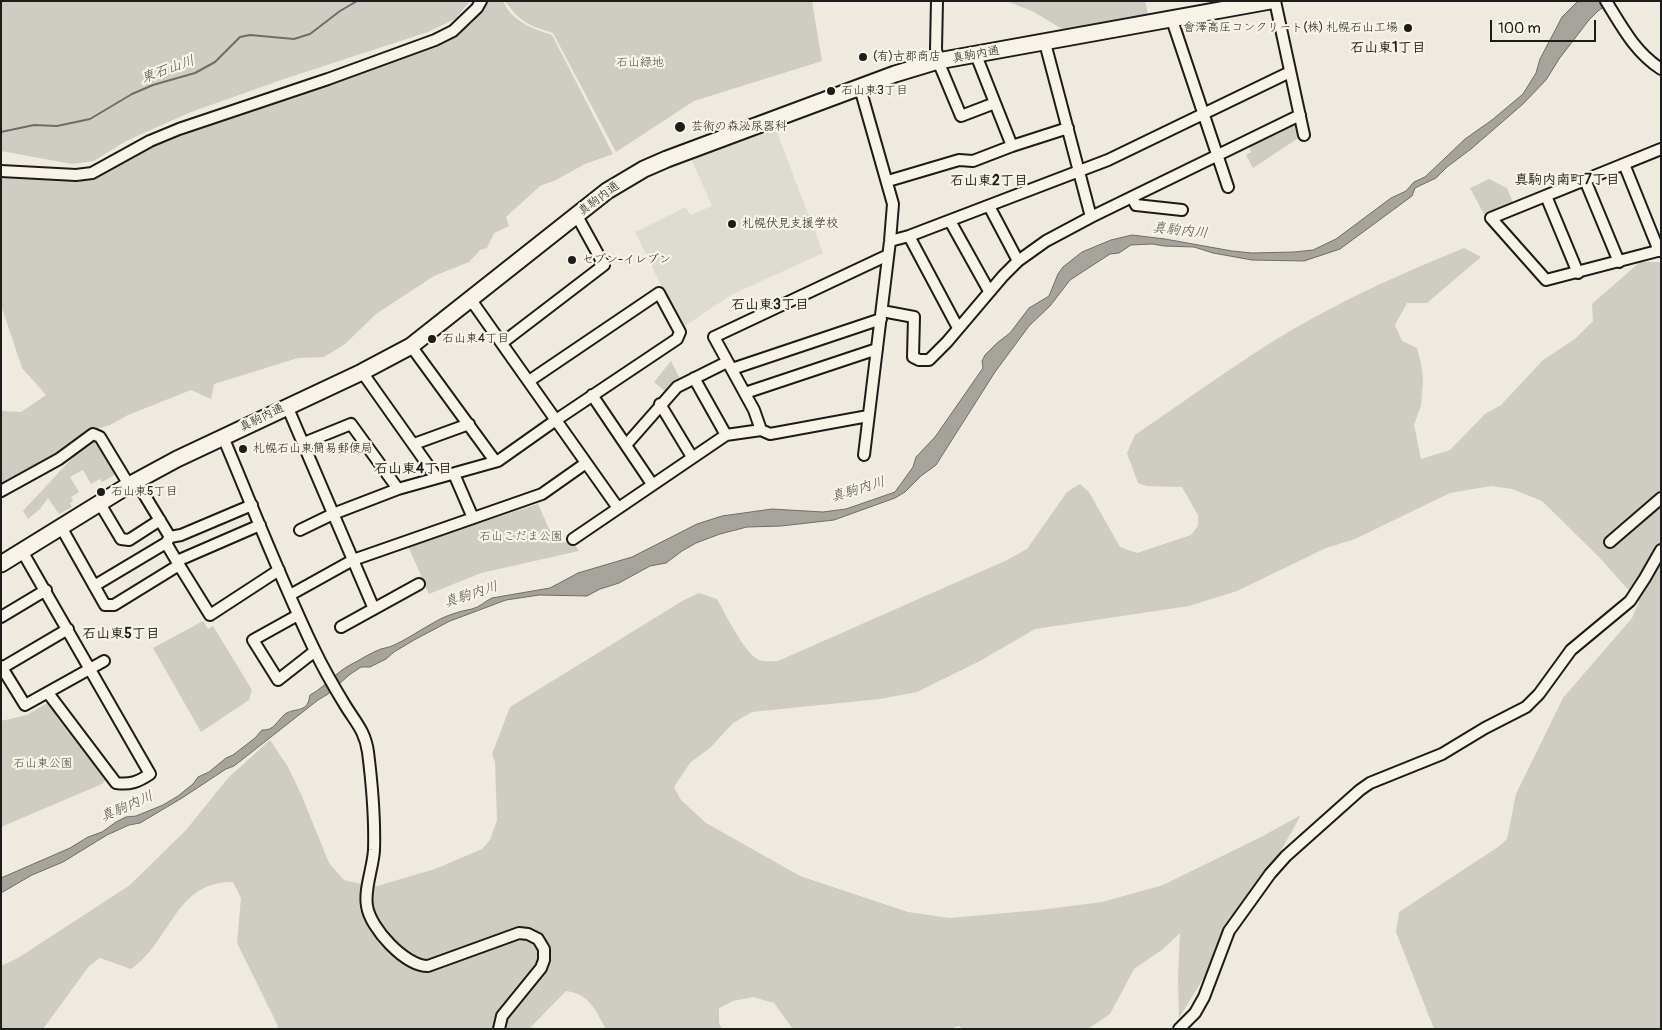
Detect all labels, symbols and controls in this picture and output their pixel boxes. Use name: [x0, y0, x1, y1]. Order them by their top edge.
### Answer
scale bar: [1492, 10, 1598, 42]
text: 100 m: [1498, 19, 1541, 38]
place label: 會澤高圧コンクリート(株) 札幌石山工場: [1183, 21, 1398, 35]
marker: 會澤高圧コンクリート(株) 札幌石山工場: [1402, 22, 1414, 34]
district label: 石山東1丁目: [1350, 40, 1426, 56]
street label: 真駒内通: [951, 44, 1001, 66]
place label: (有)古郡商店: [873, 50, 941, 64]
marker: (有)古郡商店: [857, 51, 869, 63]
water label: 東石山川: [139, 53, 197, 87]
park label: 石山緑地: [616, 56, 664, 70]
place label: 石山東3丁目: [841, 84, 908, 98]
marker: 石山東3丁目: [825, 85, 837, 97]
marker: 芸術の森泌尿器科: [673, 120, 687, 134]
place label: 芸術の森泌尿器科: [691, 120, 787, 134]
district label: 真駒内南町7丁目: [1514, 172, 1620, 188]
district label: 石山東2丁目: [950, 173, 1028, 189]
street label: 真駒内通: [575, 179, 623, 219]
place label: 札幌伏見支援学校: [742, 217, 838, 231]
marker: 札幌伏見支援学校: [726, 218, 738, 230]
water label: 真駒内川: [1151, 220, 1209, 242]
place label: セブン-イレブン: [582, 253, 671, 267]
marker: セブン-イレブン: [566, 254, 578, 266]
district label: 石山東3丁目: [731, 297, 809, 313]
place label: 石山東4丁目: [442, 332, 509, 346]
marker: 石山東4丁目: [426, 333, 438, 345]
street label: 真駒内通: [237, 401, 287, 435]
place label: 札幌石山東簡易郵便局: [253, 442, 373, 456]
marker: 札幌石山東簡易郵便局: [237, 443, 249, 455]
district label: 石山東4丁目: [374, 461, 452, 477]
water label: 真駒内川: [829, 474, 887, 506]
place label: 石山東5丁目: [111, 485, 178, 499]
marker: 石山東5丁目: [95, 486, 107, 498]
park label: 石山こだま公園: [479, 530, 563, 544]
water label: 真駒内川: [442, 578, 500, 612]
district label: 石山東5丁目: [82, 626, 160, 642]
park label: 石山東公園: [13, 757, 73, 771]
water label: 真駒内川: [98, 788, 156, 826]

